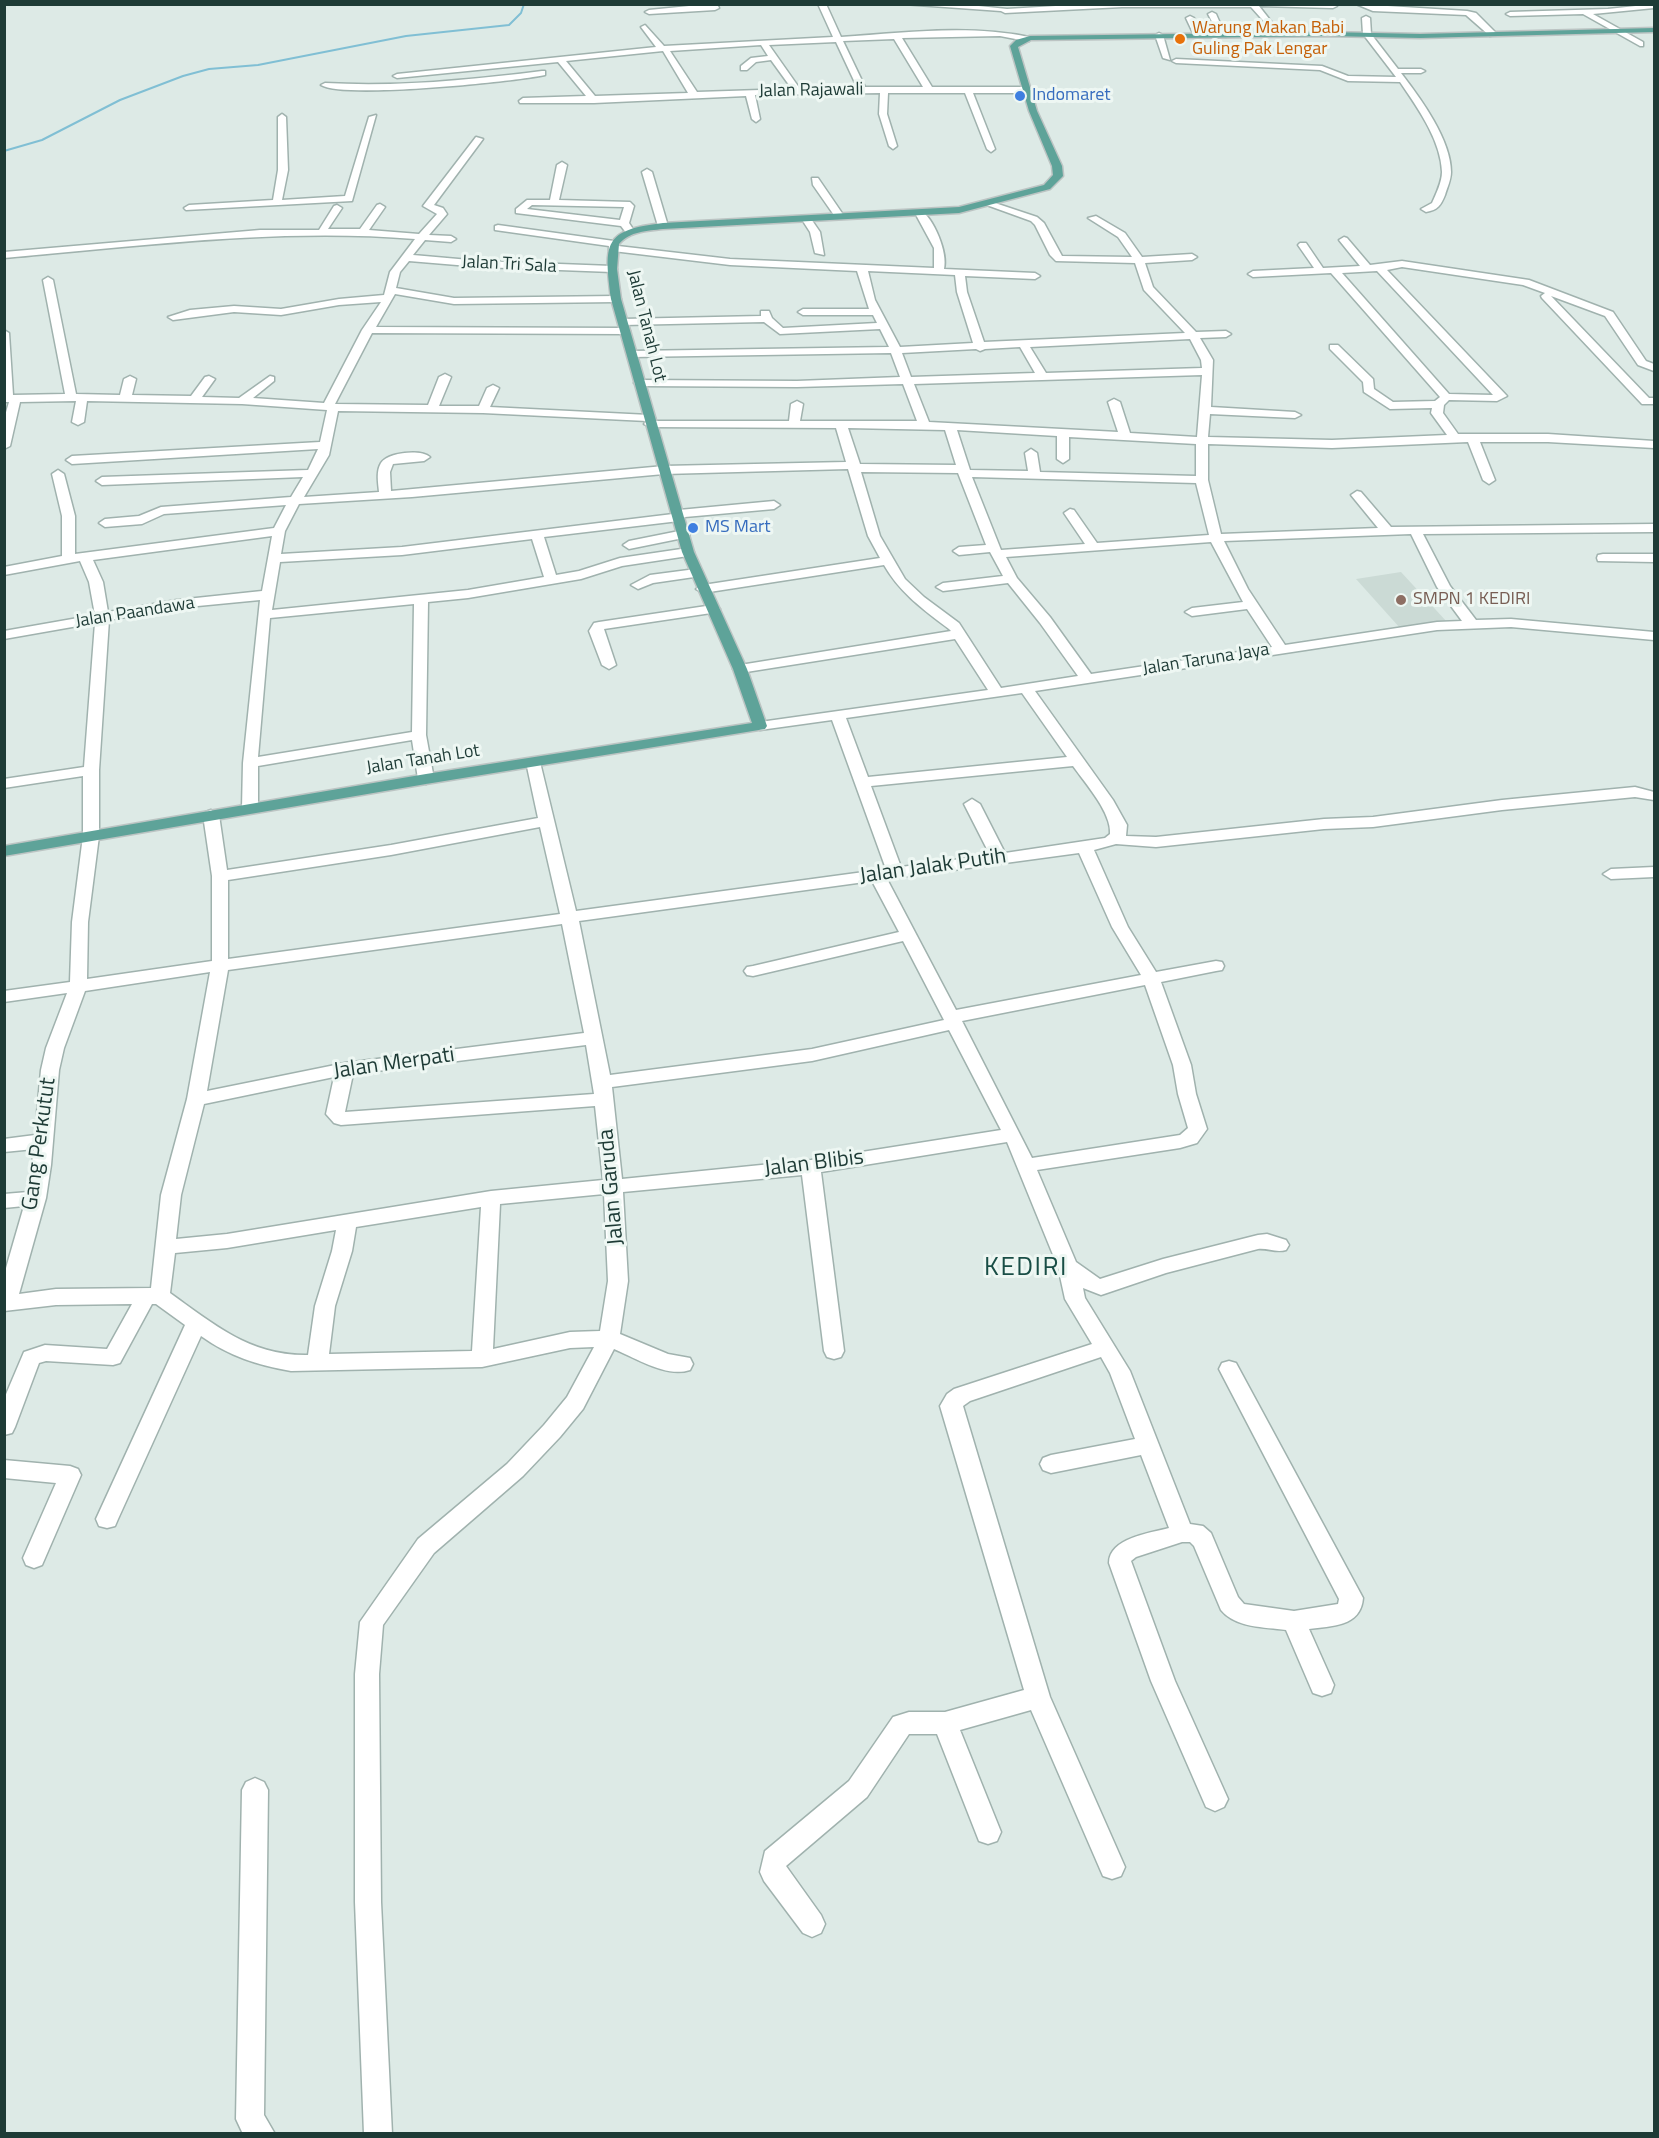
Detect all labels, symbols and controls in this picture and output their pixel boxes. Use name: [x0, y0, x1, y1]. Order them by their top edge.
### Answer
place label: Warung Makan Babi Guling Pak Lengar: [1192, 18, 1344, 60]
marker: Warung Makan Babi Guling Pak Lengar: [1173, 32, 1187, 46]
street label: Jalan Rajawali: [758, 79, 864, 103]
place label: Indomaret: [1032, 85, 1111, 107]
marker: Indomaret: [1013, 89, 1027, 103]
street label: Jalan Tri Sala: [461, 252, 557, 278]
street label: Jalan Tanah Lot: [622, 268, 670, 384]
place label: MS Mart: [705, 517, 771, 539]
marker: MS Mart: [686, 521, 700, 535]
place label: SMPN 1 KEDIRI: [1413, 589, 1530, 611]
street label: Jalan Paandawa: [74, 593, 196, 633]
marker: SMPN 1 KEDIRI: [1394, 593, 1408, 607]
street label: Jalan Taruna Jaya: [1141, 639, 1271, 681]
street label: Jalan Tanah Lot: [365, 740, 481, 780]
street label: Jalan Jalak Putih: [858, 844, 1008, 890]
street label: Jalan Merpati: [332, 1042, 456, 1086]
street label: Gang Perkutut: [18, 1076, 62, 1212]
street label: Jalan Garuda: [594, 1128, 630, 1246]
street label: Jalan Blibis: [763, 1145, 865, 1183]
district label: KEDIRI: [984, 1253, 1068, 1285]

